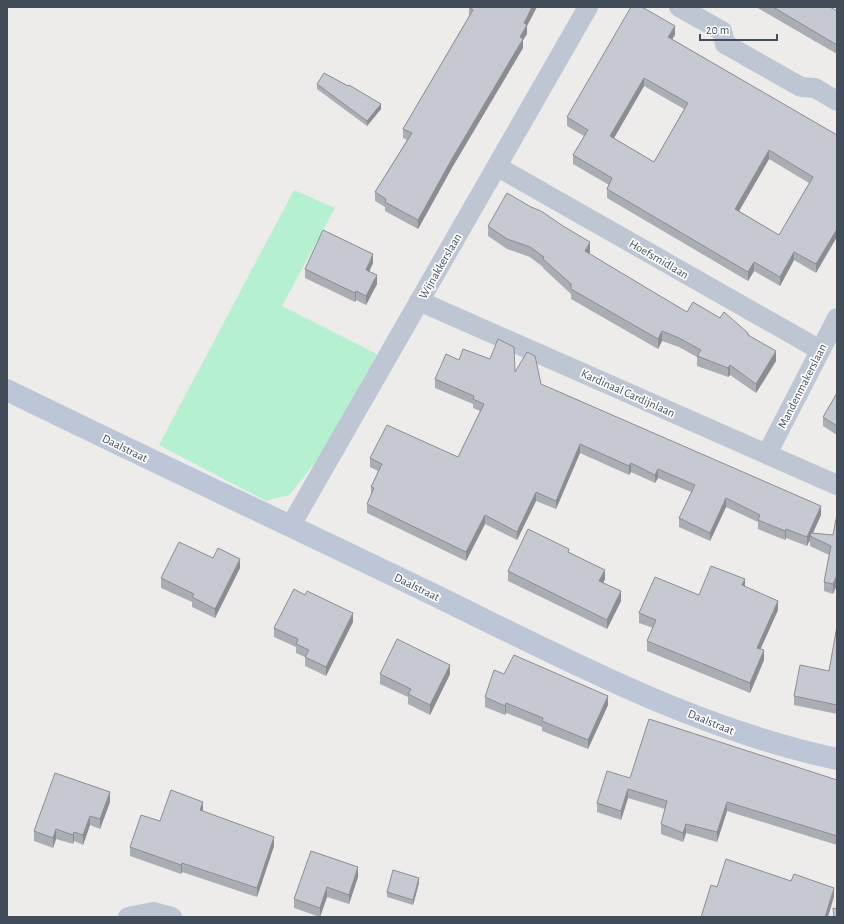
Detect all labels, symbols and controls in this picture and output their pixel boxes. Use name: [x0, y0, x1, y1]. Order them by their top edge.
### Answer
scale bar: [700, 16, 777, 42]
text: 20 m: [706, 24, 729, 36]
street label: Wijnakkerslaan: [416, 231, 464, 301]
street label: Hoefsmidlaan: [627, 237, 691, 281]
street label: Mandenmakerslaan: [776, 342, 828, 430]
street label: Kardinaal Cardijnlaan: [579, 367, 677, 420]
street label: Daalstraat: [100, 432, 150, 464]
street label: Daalstraat: [392, 571, 442, 603]
street label: Daalstraat: [686, 707, 736, 737]

